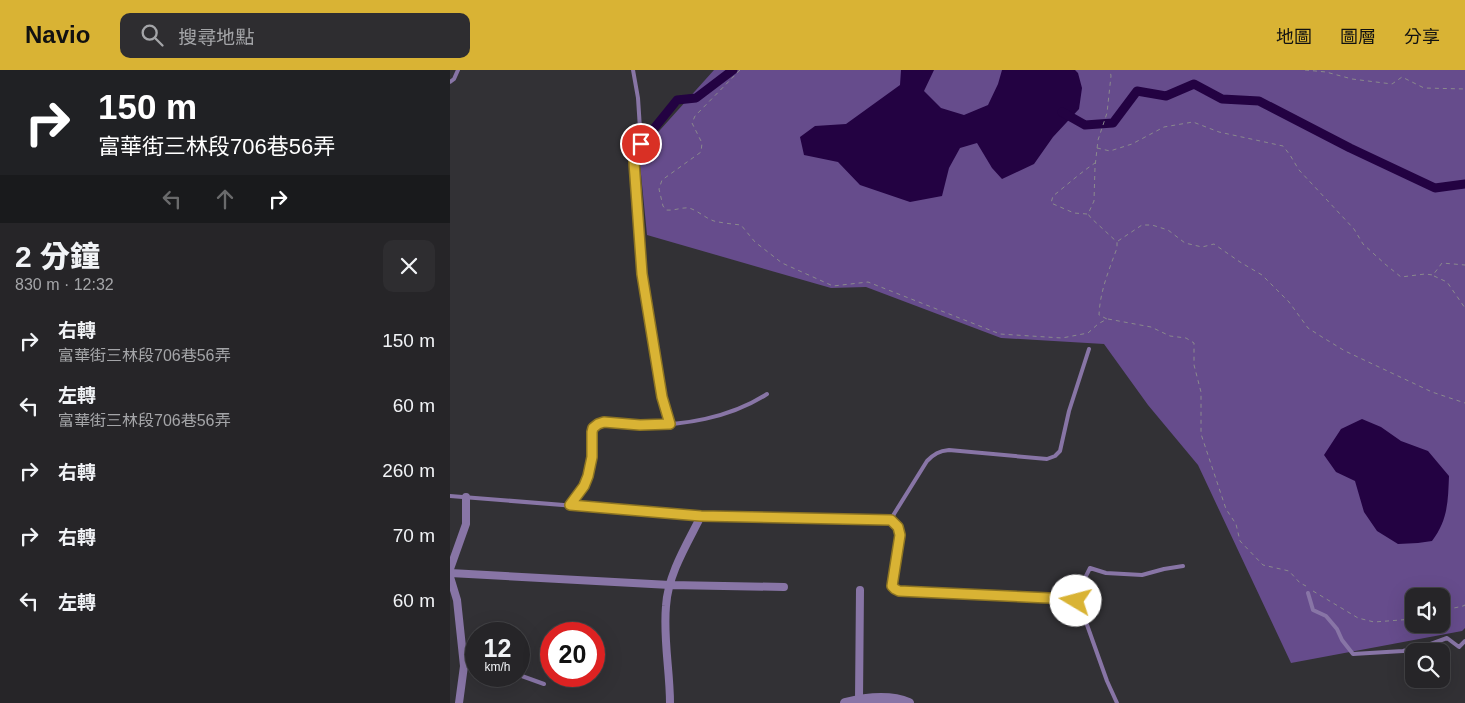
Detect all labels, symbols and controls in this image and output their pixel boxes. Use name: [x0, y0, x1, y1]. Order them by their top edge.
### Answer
search box: [120, 13, 470, 58]
text: Navio: [25, 21, 90, 48]
icon: search: [138, 21, 166, 49]
text: 搜尋地點: [178, 27, 254, 48]
text: 地圖: [1276, 27, 1312, 47]
text: 圖層: [1340, 27, 1376, 47]
text: 分享: [1404, 27, 1440, 47]
text: 150 m: [98, 87, 197, 126]
icon: right: [15, 90, 80, 155]
pin: [620, 123, 662, 165]
icon: arrive: [627, 130, 655, 158]
text: 富華街三林段706巷56弄: [98, 134, 335, 159]
icon: left: [158, 185, 186, 213]
icon: ahead: [211, 185, 239, 213]
icon: right: [264, 185, 292, 213]
text: 2 分鐘: [15, 240, 100, 273]
button: close: [383, 240, 435, 292]
text: 830 m · 12:32: [15, 276, 114, 293]
text: 右轉: [58, 320, 96, 341]
icon: right: [15, 327, 43, 355]
text: 150 m: [382, 330, 435, 351]
text: 富華街三林段706巷56弄: [58, 347, 231, 364]
text: 左轉: [58, 385, 96, 406]
icon: left: [15, 392, 43, 420]
text: 60 m: [393, 395, 435, 416]
text: 富華街三林段706巷56弄: [58, 412, 231, 429]
icon: right: [15, 457, 43, 485]
text: 260 m: [382, 460, 435, 481]
text: 右轉: [58, 462, 96, 483]
icon: right: [15, 522, 43, 550]
text: 70 m: [393, 525, 435, 546]
text: 右轉: [58, 527, 96, 548]
position arrow: [1049, 574, 1101, 626]
icon: left: [15, 587, 43, 615]
map controls: [1405, 588, 1450, 688]
button: sound: [1405, 588, 1450, 633]
text: 60 m: [393, 590, 435, 611]
text: 左轉: [58, 592, 96, 613]
speed limit sign: 20: [540, 622, 605, 687]
text: 12: [484, 634, 511, 662]
button: search: [1405, 643, 1450, 688]
text: km/h: [484, 660, 511, 674]

